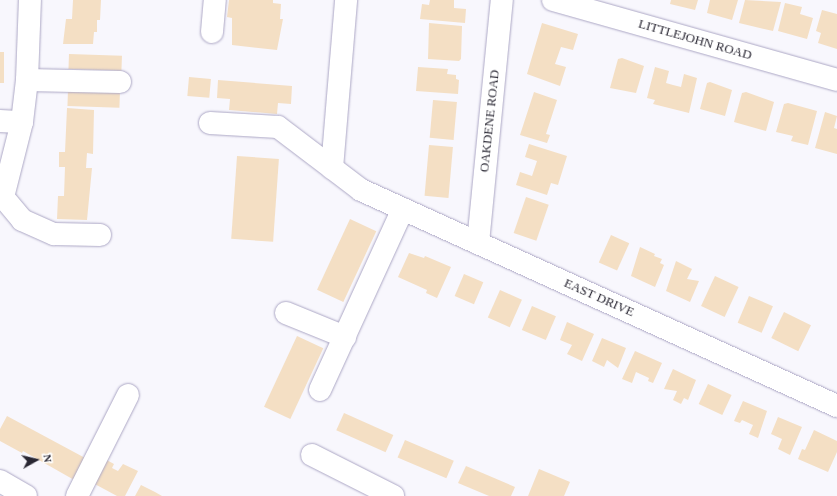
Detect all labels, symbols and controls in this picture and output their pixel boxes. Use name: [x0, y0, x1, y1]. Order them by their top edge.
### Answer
street label: LITTLEJOHN ROAD: [636, 16, 754, 64]
street label: OAKDENE ROAD: [477, 69, 503, 173]
street label: EAST DRIVE: [561, 276, 637, 320]
north arrow: [16, 440, 56, 480]
text: N: [41, 454, 54, 463]

